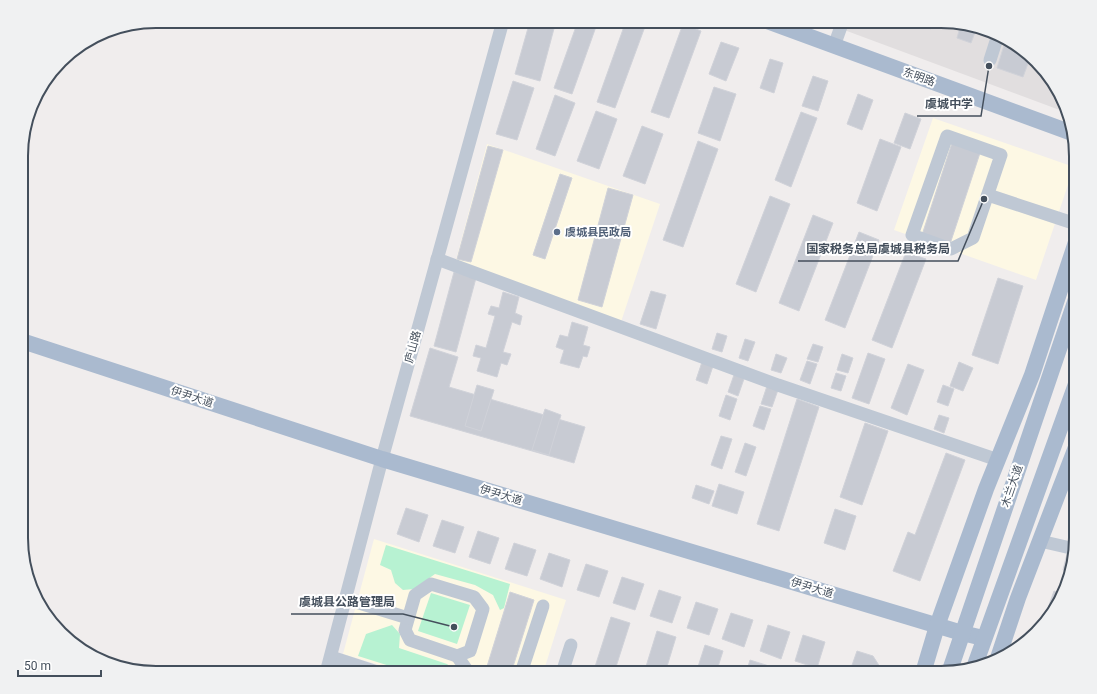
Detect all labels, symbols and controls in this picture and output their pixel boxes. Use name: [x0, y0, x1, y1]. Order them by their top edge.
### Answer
street label: 东明路: [901, 65, 937, 89]
callout: 虞城中学: [917, 92, 981, 116]
text: 虞城中学: [925, 97, 973, 111]
place label: 虞城县民政局: [565, 226, 631, 239]
marker: 虞城县民政局: [552, 227, 562, 237]
callout: 国家税务总局虞城县税务局: [798, 237, 958, 261]
text: 国家税务总局虞城县税务局: [806, 242, 950, 256]
street label: 庐山路: [402, 329, 424, 365]
street label: 伊尹大道: [169, 384, 215, 410]
street label: 木兰大道: [999, 463, 1025, 509]
street label: 伊尹大道: [478, 482, 524, 508]
street label: 伊尹大道: [789, 575, 835, 601]
callout: 虞城县公路管理局: [291, 590, 403, 614]
text: 虞城县公路管理局: [299, 595, 395, 609]
scale bar: [18, 652, 101, 678]
text: 50 m: [24, 659, 51, 673]

